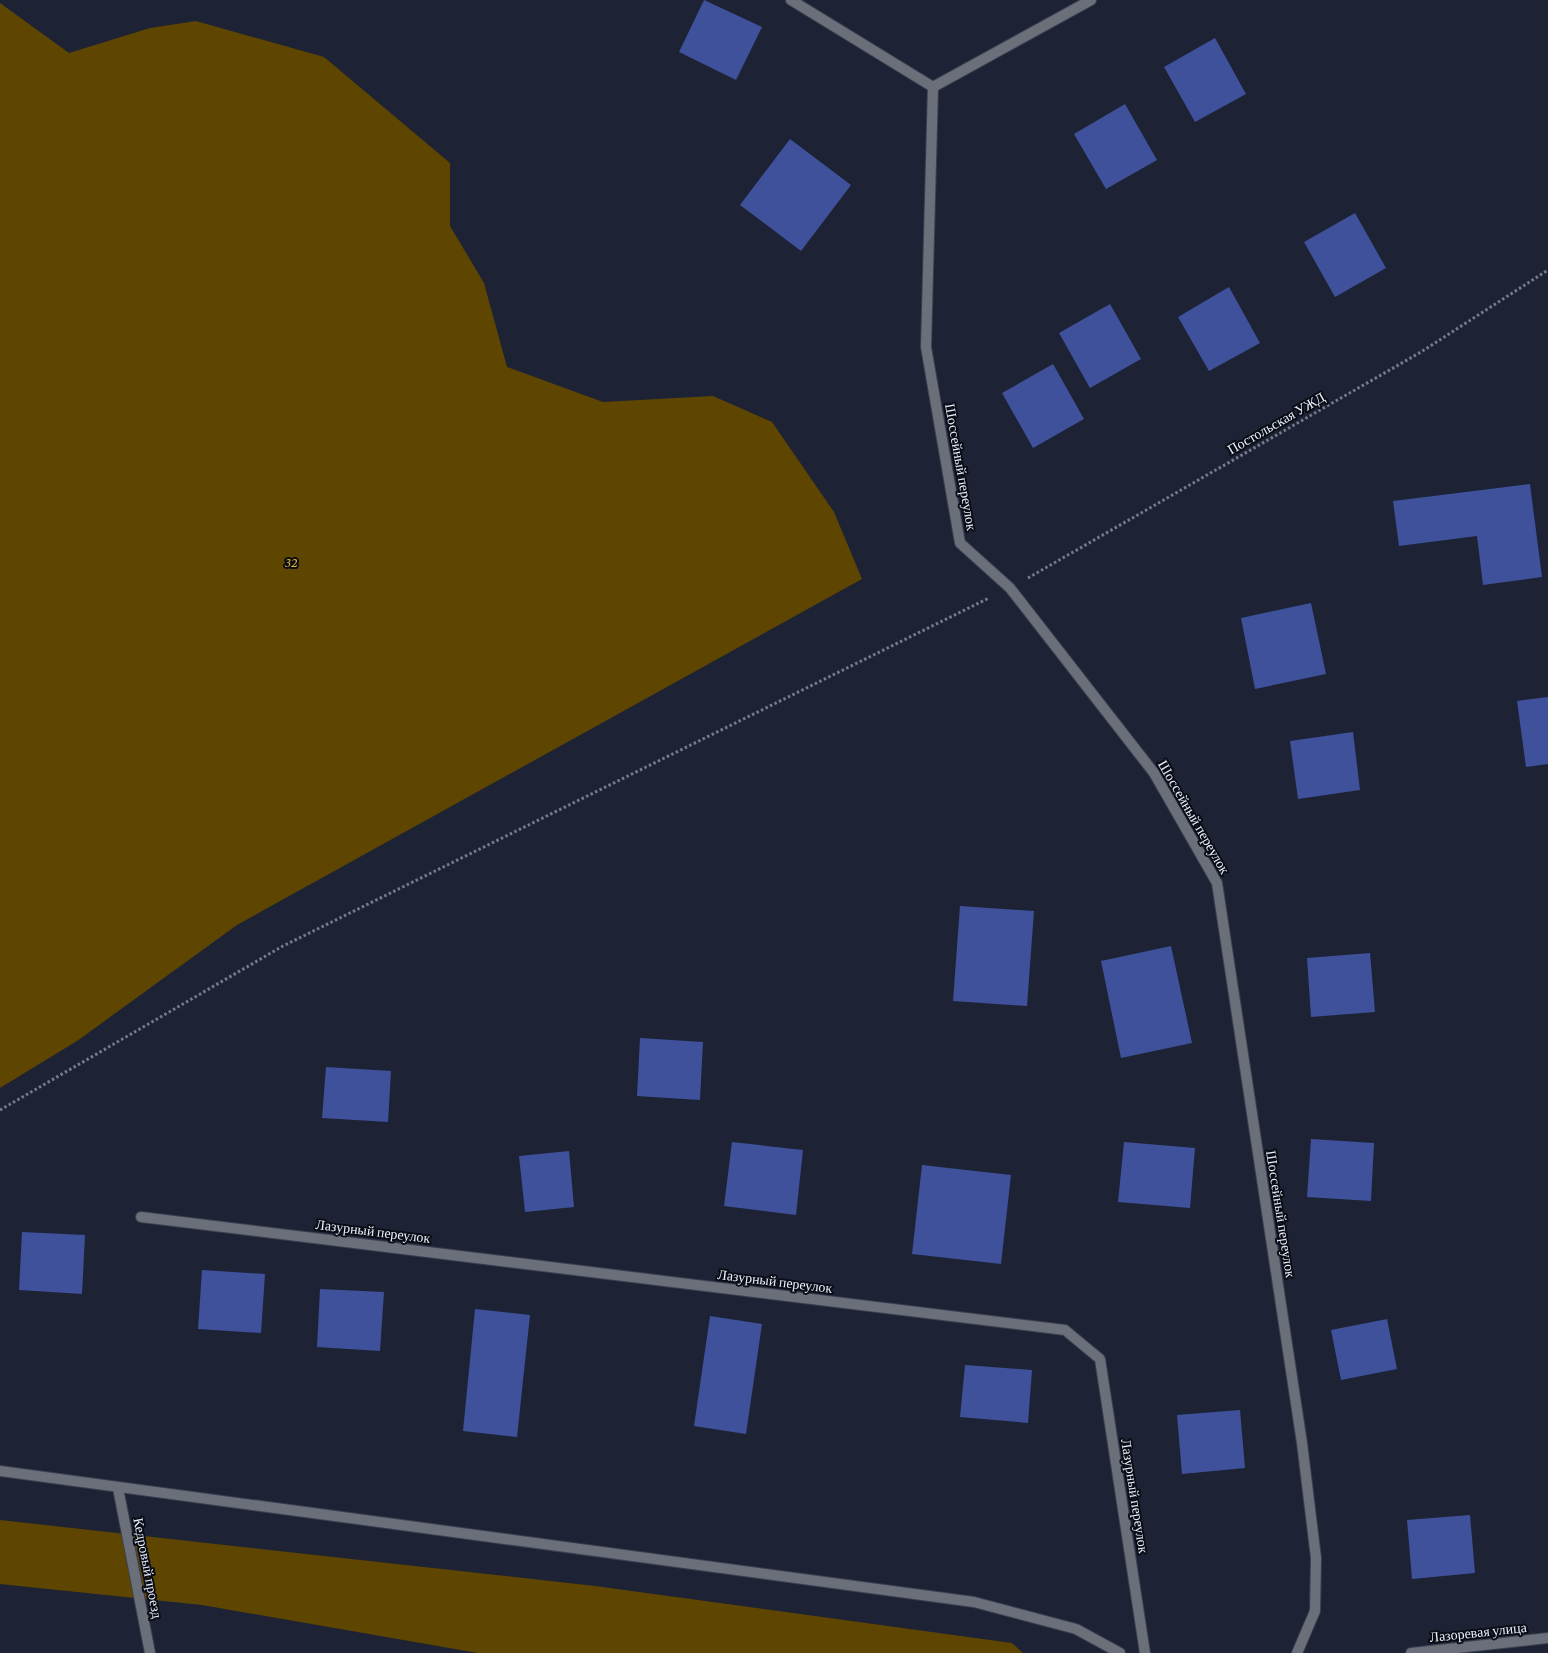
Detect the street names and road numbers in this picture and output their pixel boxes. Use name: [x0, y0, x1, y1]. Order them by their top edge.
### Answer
street label: Постольская УЖД: [1224, 388, 1328, 457]
street label: Шоссейный переулок: [942, 402, 980, 532]
street label: Шоссейный переулок: [1155, 757, 1233, 877]
street label: Шоссейный переулок: [1263, 1149, 1299, 1279]
street label: Лазурный переулок: [315, 1216, 432, 1246]
street label: Лазурный переулок: [717, 1266, 834, 1296]
street label: Лазурный переулок: [1118, 1438, 1152, 1555]
street label: Кедровый проезд: [130, 1516, 166, 1620]
street label: Лазоревая улица: [1429, 1619, 1528, 1645]

